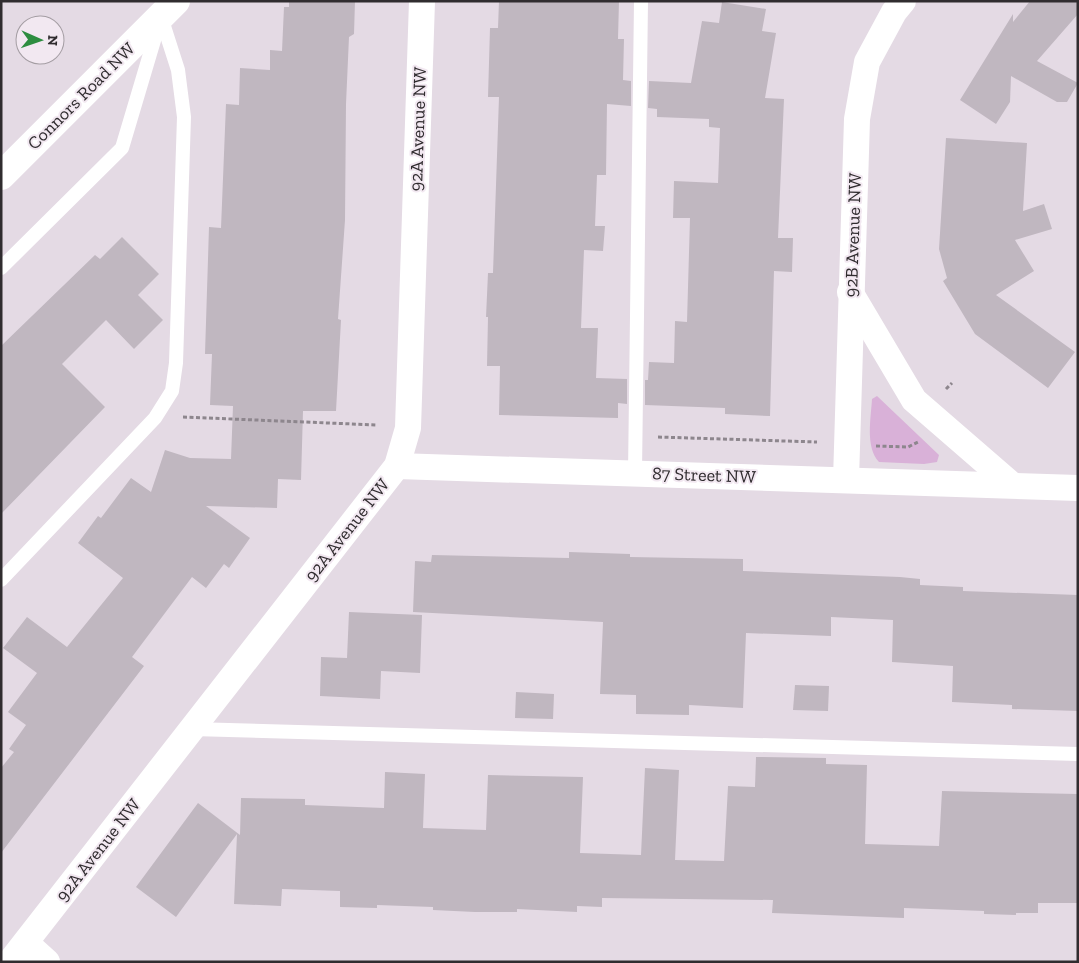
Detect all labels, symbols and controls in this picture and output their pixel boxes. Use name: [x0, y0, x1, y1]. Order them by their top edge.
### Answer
north arrow: [15, 15, 65, 65]
street label: Connors Road NW: [23, 38, 139, 154]
street label: 92A Avenue NW: [405, 66, 431, 192]
street label: 92B Avenue NW: [840, 172, 866, 298]
street label: 87 Street NW: [652, 462, 756, 488]
street label: 92A Avenue NW: [300, 474, 394, 586]
street label: 92A Avenue NW: [51, 794, 145, 906]

